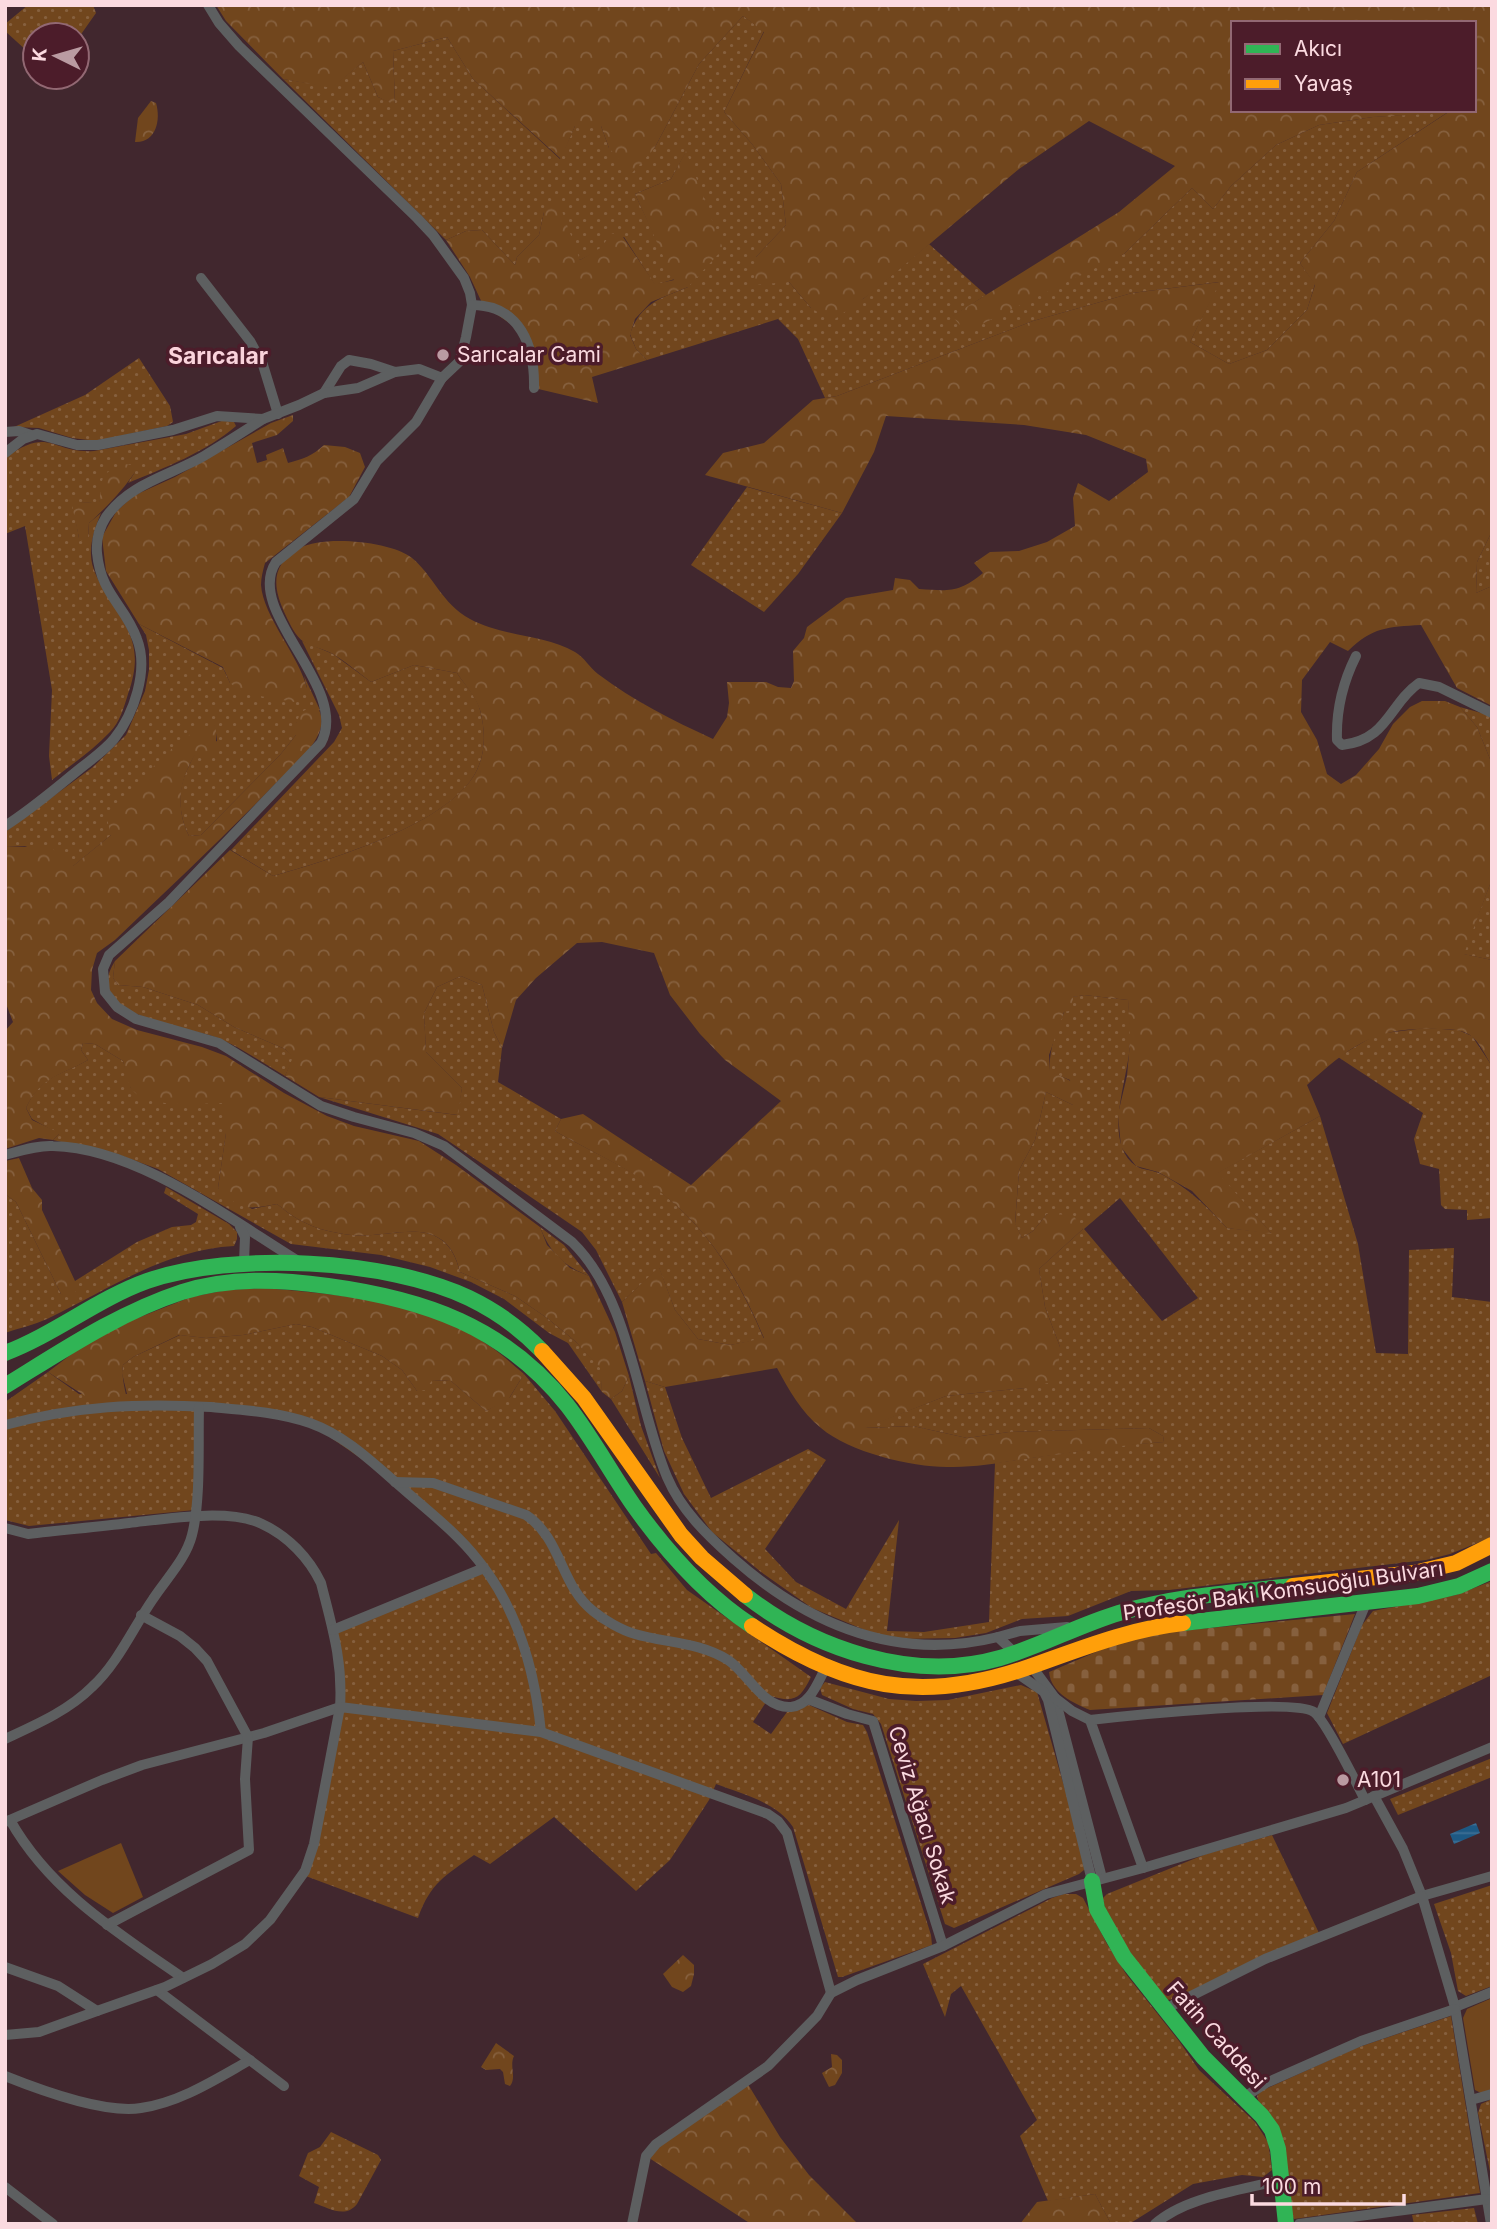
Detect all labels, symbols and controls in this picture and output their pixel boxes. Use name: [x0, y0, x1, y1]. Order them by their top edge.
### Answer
north arrow: [21, 21, 91, 91]
legend: [1231, 21, 1476, 112]
text: Akıcı: [1294, 36, 1342, 61]
text: K: [28, 46, 52, 62]
text: Yavaş: [1294, 71, 1353, 96]
district label: Sarıcalar: [168, 342, 268, 370]
place label: Sarıcalar Cami: [457, 342, 601, 367]
marker: Sarıcalar Cami: [435, 347, 451, 363]
street label: Profesör Baki Komsuoğlu Bulvarı: [1121, 1556, 1445, 1625]
street label: Ceviz Ağacı Sokak: [884, 1723, 962, 1907]
place label: A101: [1357, 1767, 1401, 1792]
marker: A101: [1335, 1772, 1351, 1788]
street label: Fatih Caddesi: [1162, 1976, 1271, 2093]
scale bar: [1252, 2162, 1404, 2206]
text: 100 m: [1262, 2174, 1321, 2199]

